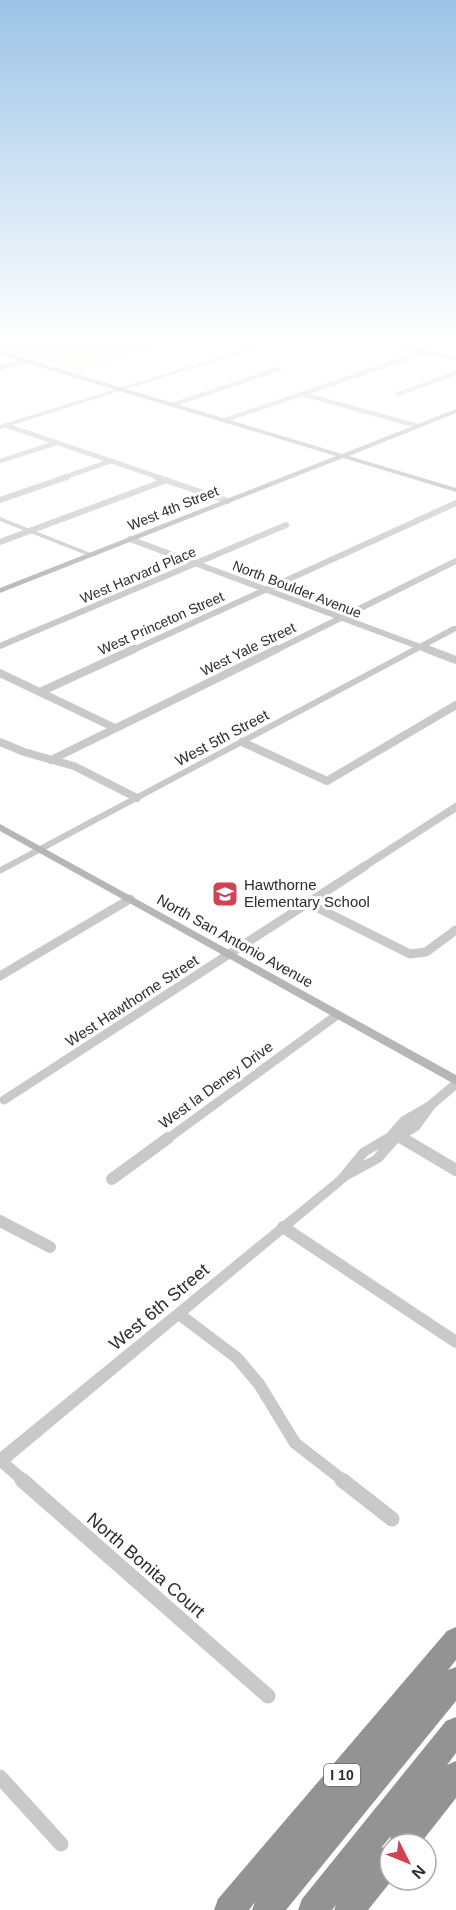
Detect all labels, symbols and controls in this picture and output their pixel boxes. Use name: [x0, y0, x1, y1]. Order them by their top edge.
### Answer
street label: West 4th Street: [125, 483, 221, 533]
street label: West Harvard Place: [78, 543, 198, 607]
street label: North Boulder Avenue: [230, 557, 364, 621]
street label: West Princeton Street: [96, 588, 226, 658]
street label: West Yale Street: [198, 619, 298, 679]
street label: West 5th Street: [172, 705, 272, 769]
place label: Hawthorne Elementary School: [244, 876, 370, 910]
school or university icon: Hawthorne Elementary School: [210, 879, 240, 909]
street label: North San Antonio Avenue: [154, 891, 316, 991]
street label: West Hawthorne Street: [62, 951, 202, 1050]
street label: West la Deney Drive: [156, 1038, 276, 1132]
street label: West 6th Street: [105, 1260, 213, 1354]
street label: North Bonita Court: [83, 1509, 209, 1621]
road number: I 10: [324, 1764, 360, 1786]
north arrow: [378, 1832, 438, 1892]
text: N: [408, 1862, 429, 1882]

